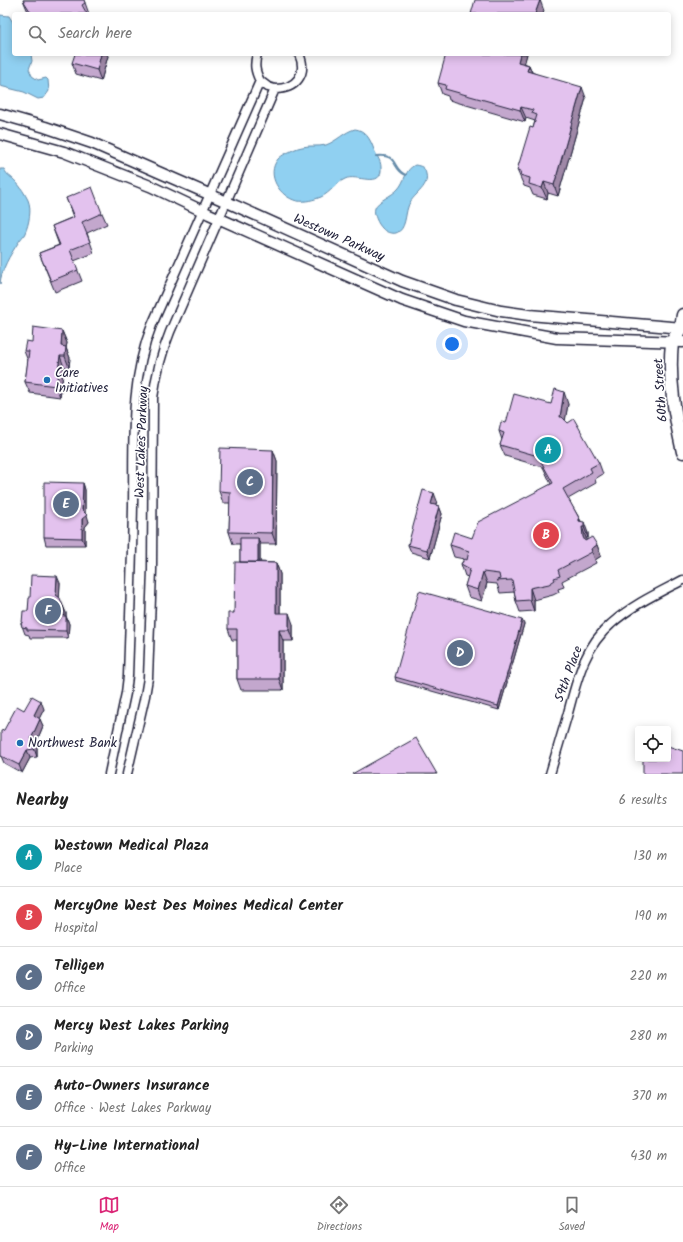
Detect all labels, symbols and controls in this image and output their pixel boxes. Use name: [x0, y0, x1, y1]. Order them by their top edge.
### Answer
search box: [12, 12, 671, 56]
text: Search here: [58, 22, 132, 46]
icon: search: [26, 23, 48, 45]
street label: Westown Parkway: [290, 209, 389, 268]
your location: [442, 334, 462, 354]
street label: 60th Street: [648, 356, 674, 423]
place label: Care Initiatives: [55, 363, 109, 399]
marker: Care Initiatives: [42, 375, 52, 385]
street label: West Lakes Parkway: [130, 385, 154, 498]
pin: A: [535, 435, 561, 465]
pin: C: [237, 467, 263, 497]
pin: E: [53, 489, 79, 519]
pin: B: [533, 520, 559, 550]
pin: F: [35, 596, 61, 626]
pin: D: [447, 638, 473, 668]
street label: 59th Place: [549, 643, 589, 705]
map controls: [635, 726, 671, 762]
button: locate: [635, 726, 671, 762]
place label: Northwest Bank: [28, 733, 118, 754]
marker: Northwest Bank: [15, 738, 25, 748]
text: Nearby: [16, 787, 68, 814]
text: 6 results: [619, 790, 667, 811]
text: Westown Medical Plaza: [54, 834, 209, 858]
text: A: [25, 846, 33, 867]
text: 130 m: [633, 846, 667, 867]
text: Place: [54, 858, 82, 879]
text: MercyOne West Des Moines Medical Center: [54, 894, 343, 918]
text: B: [25, 906, 33, 927]
text: 190 m: [635, 906, 667, 927]
text: Hospital: [54, 918, 98, 939]
text: Telligen: [54, 954, 104, 978]
text: C: [25, 966, 33, 987]
text: 220 m: [630, 966, 667, 987]
text: Office: [54, 978, 85, 999]
text: Mercy West Lakes Parking: [54, 1014, 229, 1038]
text: D: [25, 1026, 33, 1047]
text: 280 m: [630, 1026, 667, 1047]
text: Parking: [54, 1038, 94, 1059]
text: Auto-Owners Insurance: [54, 1074, 209, 1098]
text: E: [25, 1086, 33, 1107]
text: 370 m: [632, 1086, 667, 1107]
text: Office · West Lakes Parkway: [54, 1098, 211, 1119]
text: Hy-Line International: [54, 1134, 199, 1158]
text: F: [25, 1146, 33, 1167]
text: 430 m: [630, 1146, 667, 1167]
text: Office: [54, 1158, 85, 1179]
tab: Map: [98, 1194, 120, 1236]
tab: Directions: [317, 1194, 362, 1236]
tab: Saved: [559, 1194, 585, 1236]

